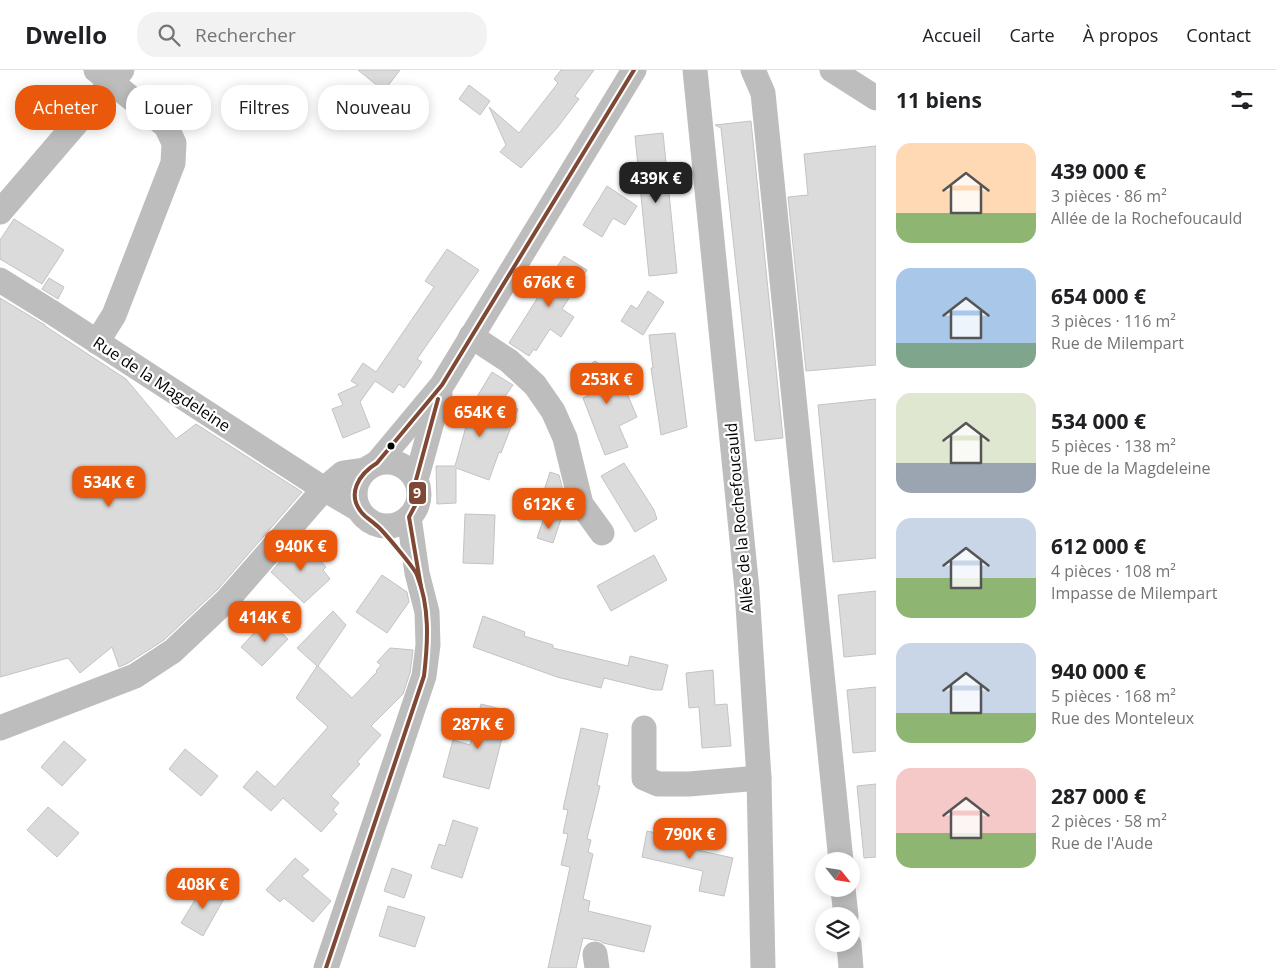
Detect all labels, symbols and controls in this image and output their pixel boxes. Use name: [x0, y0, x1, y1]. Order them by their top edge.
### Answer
search box: [137, 12, 487, 57]
text: Dwello: [25, 18, 107, 51]
icon: search: [155, 21, 183, 49]
text: Rechercher: [195, 22, 296, 48]
text: Accueil: [923, 23, 981, 47]
text: Carte: [1009, 23, 1055, 47]
text: À propos: [1083, 23, 1158, 47]
text: Contact: [1186, 23, 1251, 47]
chip: Acheter: [15, 85, 116, 130]
chip: Louer: [126, 85, 211, 130]
chip: Filtres: [221, 85, 308, 130]
chip: Nouveau: [318, 85, 429, 130]
text: 11 biens: [896, 86, 982, 114]
icon: filters: [1228, 86, 1256, 114]
text: 439 000 €: [1051, 157, 1146, 185]
pin: 439K €: [615, 162, 697, 204]
icon: home: [936, 163, 996, 223]
text: 439K €: [630, 167, 682, 189]
text: 3 pièces · 86 m²: [1051, 185, 1167, 207]
text: Allée de la Rochefoucauld: [1051, 207, 1242, 229]
pin: 676K €: [508, 266, 590, 308]
text: 676K €: [523, 271, 575, 293]
text: 654 000 €: [1051, 282, 1146, 310]
icon: home: [936, 288, 996, 348]
text: 3 pièces · 116 m²: [1051, 310, 1176, 332]
street label: Rue de la Magdeleine: [89, 331, 235, 437]
text: Rue de Milempart: [1051, 332, 1184, 354]
pin: 253K €: [566, 362, 648, 405]
text: 253K €: [581, 368, 633, 390]
pin: 654K €: [439, 396, 521, 438]
text: 654K €: [454, 401, 506, 423]
text: 534 000 €: [1051, 407, 1146, 435]
icon: home: [936, 413, 996, 473]
street label: Allée de la Rochefoucauld: [720, 422, 758, 614]
text: 5 pièces · 138 m²: [1051, 435, 1176, 457]
unlabelled marker: [386, 441, 396, 451]
text: Rue de la Magdeleine: [1051, 457, 1210, 479]
pin: 534K €: [68, 466, 150, 508]
text: 534K €: [83, 471, 135, 493]
line badge: 9: [408, 481, 427, 505]
text: 9: [413, 483, 421, 502]
pin: 612K €: [508, 488, 590, 530]
text: 612K €: [523, 493, 575, 515]
pin: 940K €: [260, 530, 342, 572]
text: 612 000 €: [1051, 532, 1146, 560]
text: 940K €: [275, 535, 327, 557]
icon: home: [936, 538, 996, 598]
text: 4 pièces · 108 m²: [1051, 560, 1176, 582]
text: Impasse de Milempart: [1051, 582, 1217, 604]
pin: 414K €: [224, 600, 306, 643]
text: 414K €: [239, 606, 291, 628]
text: 940 000 €: [1051, 657, 1146, 685]
icon: home: [936, 663, 996, 723]
text: 5 pièces · 168 m²: [1051, 685, 1176, 707]
text: Rue des Monteleux: [1051, 707, 1194, 729]
pin: 287K €: [437, 708, 519, 750]
text: 287K €: [452, 713, 504, 735]
text: 287 000 €: [1051, 782, 1146, 810]
icon: home: [936, 788, 996, 848]
text: 2 pièces · 58 m²: [1051, 810, 1167, 832]
pin: 790K €: [649, 818, 731, 860]
text: 790K €: [664, 823, 716, 845]
text: Rue de l'Aude: [1051, 832, 1153, 854]
north arrow: [815, 852, 860, 898]
map controls: [815, 852, 860, 952]
pin: 408K €: [162, 868, 244, 910]
text: 408K €: [177, 873, 229, 895]
button: layers: [815, 907, 860, 952]

